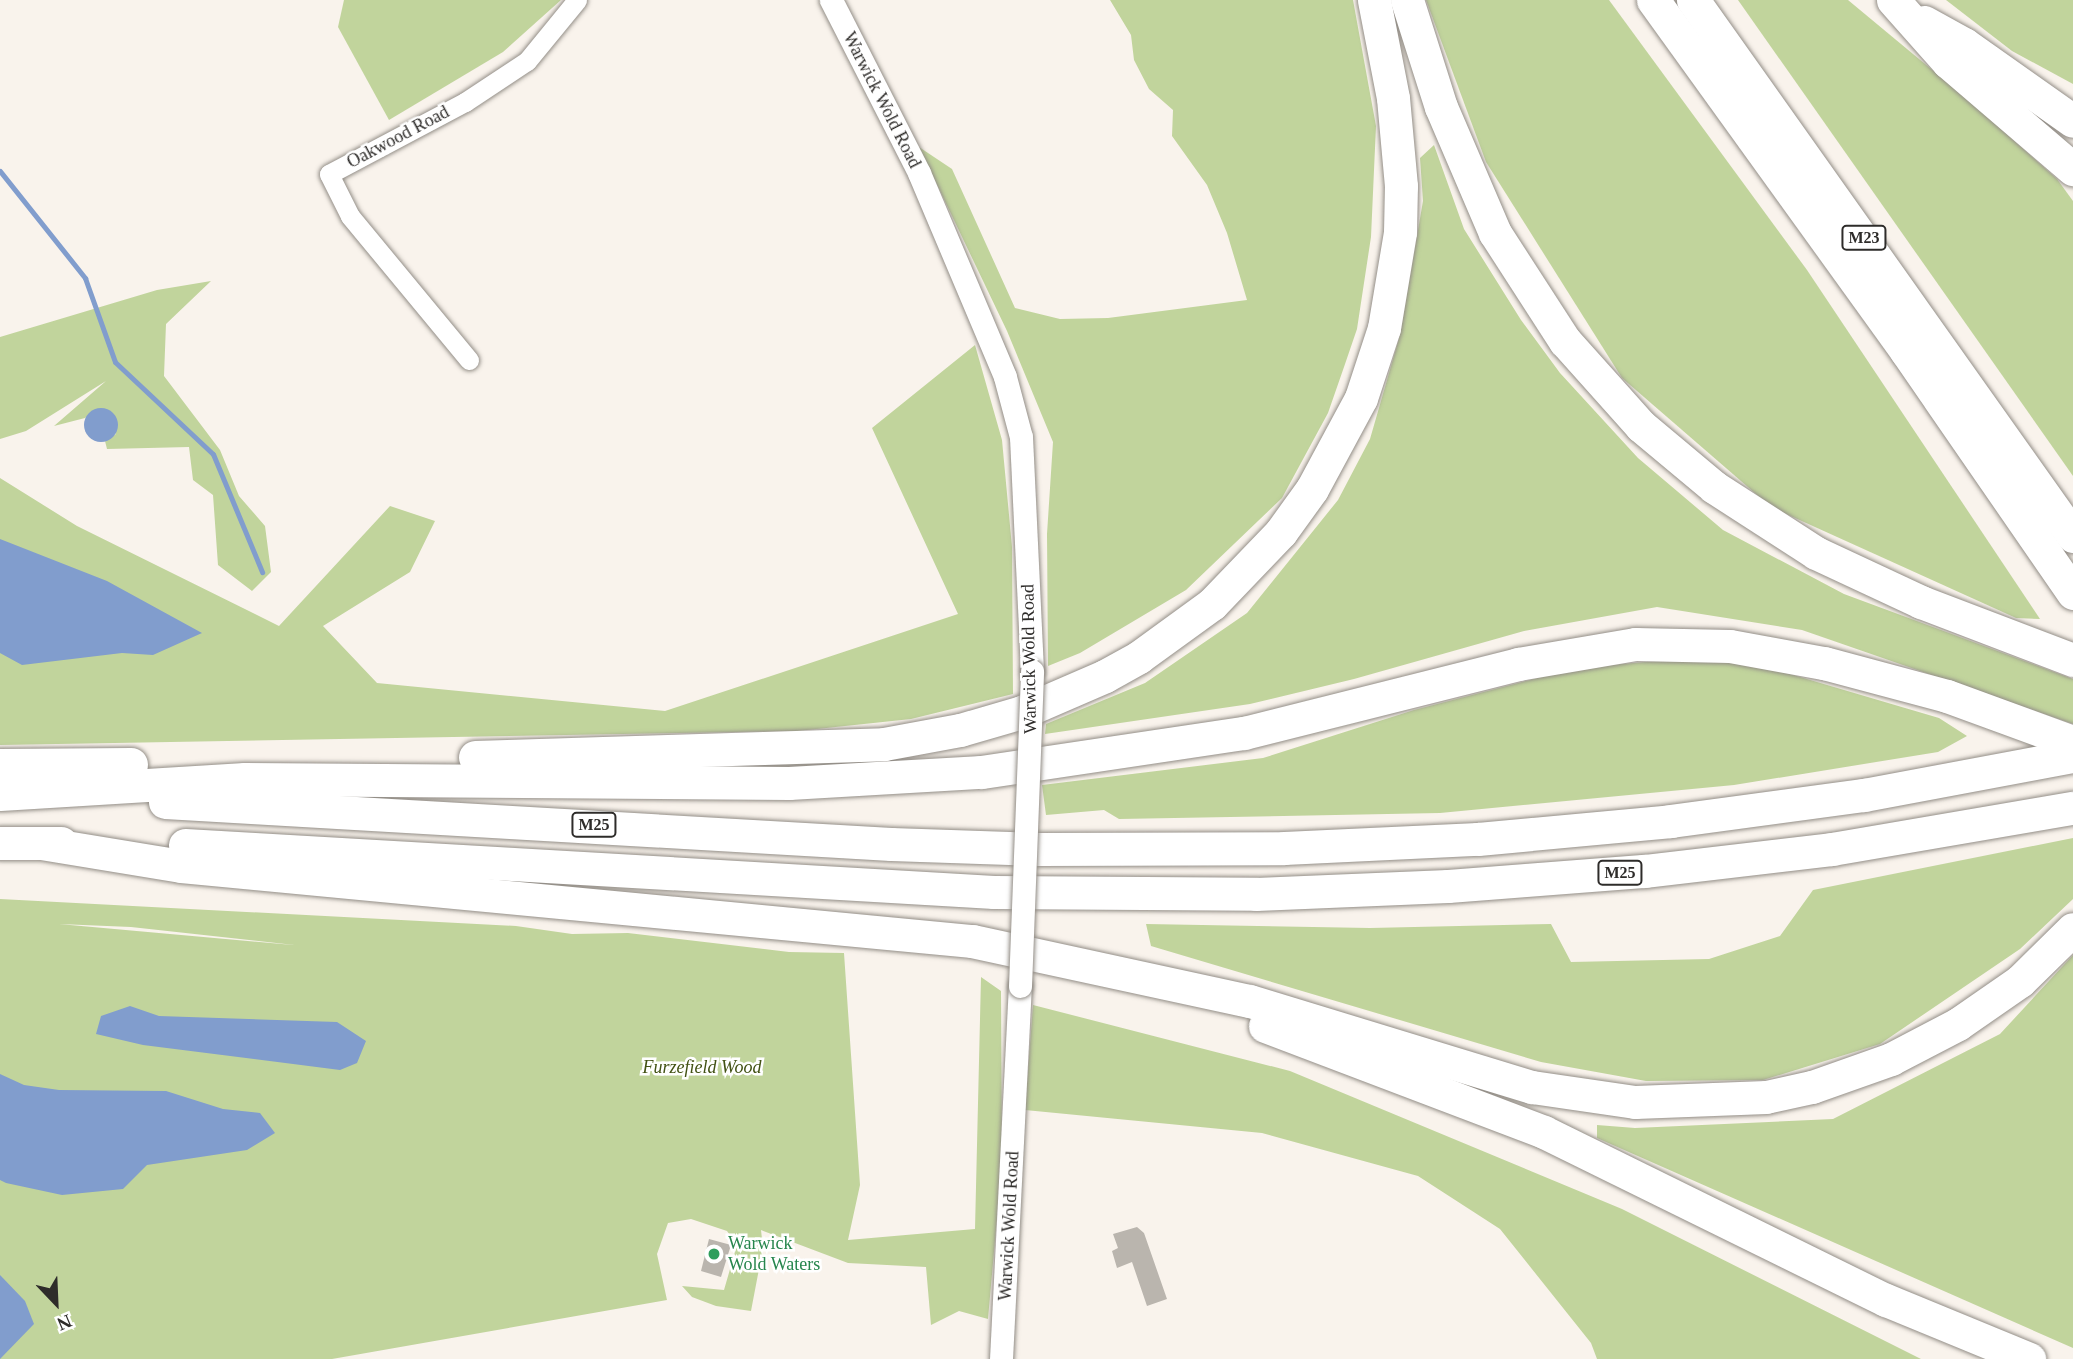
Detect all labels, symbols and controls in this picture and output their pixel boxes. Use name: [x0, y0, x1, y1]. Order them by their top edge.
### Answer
street label: Warwick Wold Road: [838, 28, 926, 172]
street label: Oakwood Road: [343, 101, 453, 173]
road number: M23: [1841, 226, 1887, 250]
street label: Warwick Wold Road: [1017, 584, 1041, 734]
road number: M25: [571, 812, 617, 838]
road number: M25: [1597, 860, 1643, 886]
park label: Furzefield Wood: [643, 1056, 761, 1078]
street label: Warwick Wold Road: [994, 1151, 1024, 1301]
place label: Warwick Wold Waters: [728, 1233, 821, 1276]
marker: Warwick Wold Waters: [706, 1246, 722, 1262]
north arrow: [21, 1268, 91, 1338]
text: N: [54, 1310, 75, 1335]

